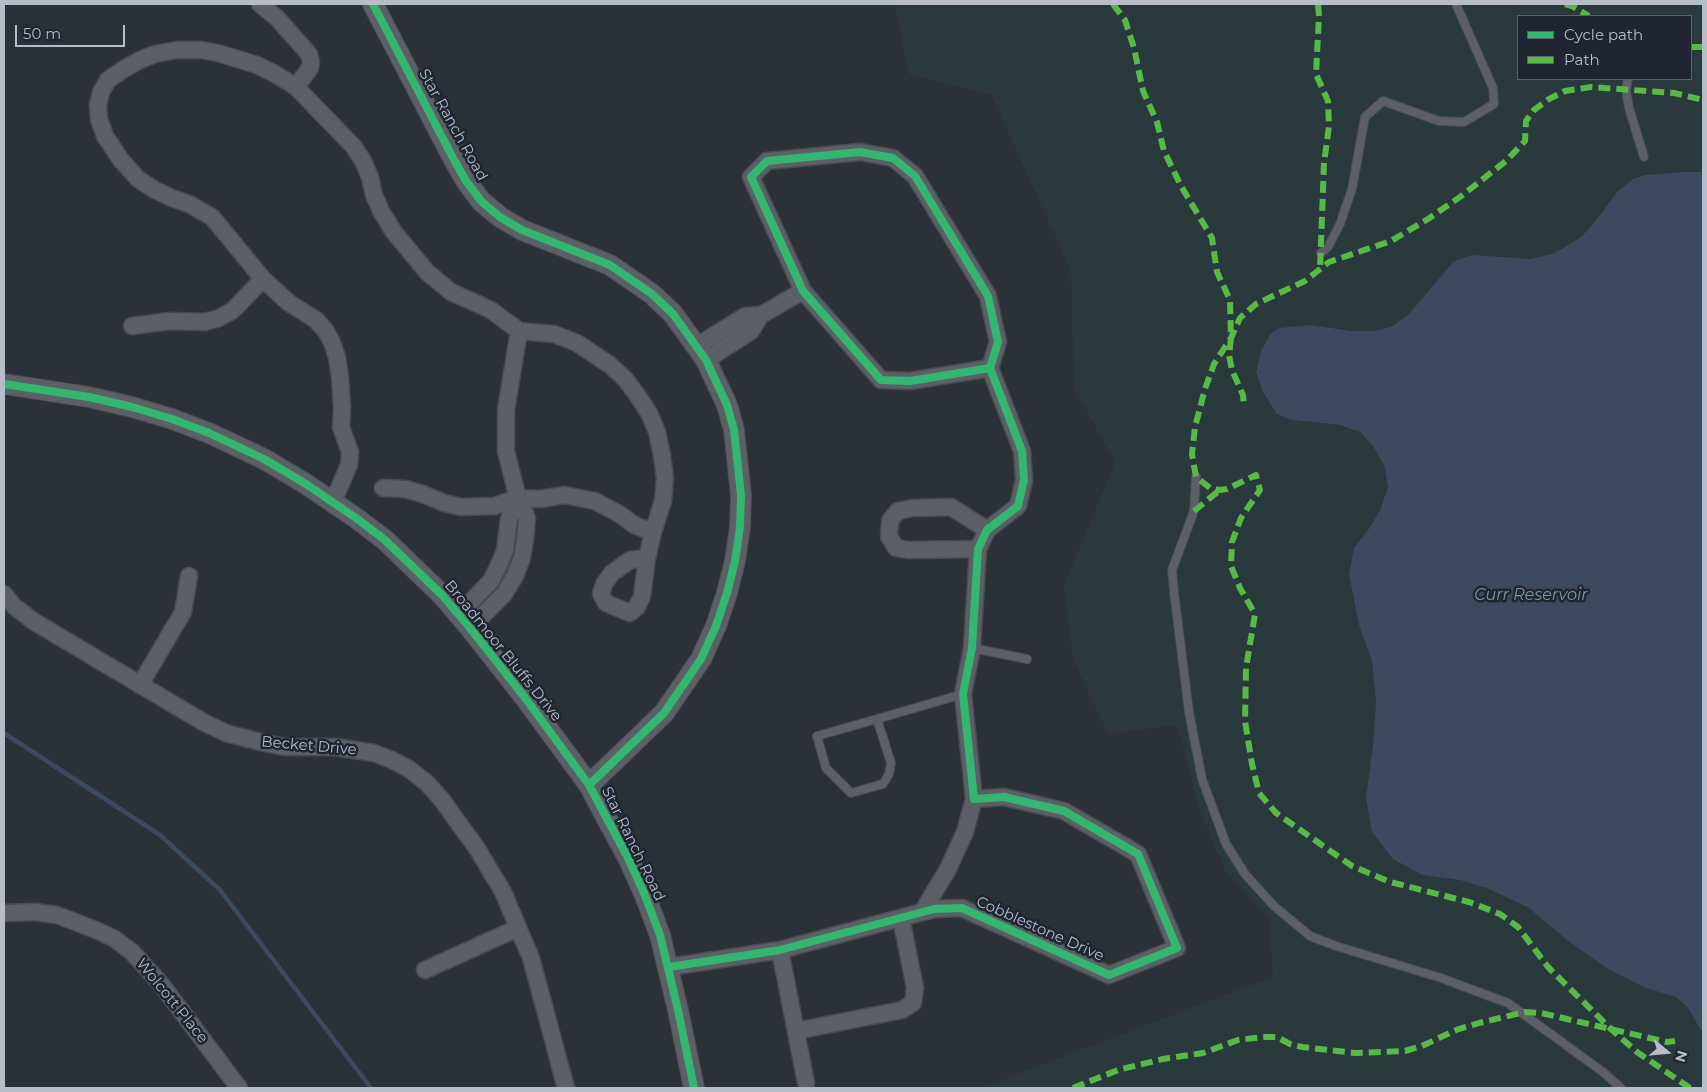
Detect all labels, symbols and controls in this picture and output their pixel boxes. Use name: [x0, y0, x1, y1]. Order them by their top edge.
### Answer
scale bar: [18, 15, 128, 47]
legend: [1517, 15, 1692, 80]
text: 50 m: [23, 24, 61, 43]
text: Cycle path: [1564, 25, 1643, 44]
text: Path: [1564, 50, 1600, 69]
street label: Star Ranch Road: [415, 66, 491, 184]
street label: Broadmoor Bluffs Drive: [441, 577, 565, 725]
water label: Curr Reservoir: [1474, 585, 1588, 605]
street label: Becket Drive: [261, 733, 357, 759]
street label: Star Ranch Road: [597, 784, 669, 904]
street label: Cobblestone Drive: [973, 893, 1107, 965]
street label: Wolcott Place: [132, 955, 212, 1047]
north arrow: [1642, 1027, 1692, 1077]
text: N: [1671, 1048, 1692, 1064]

